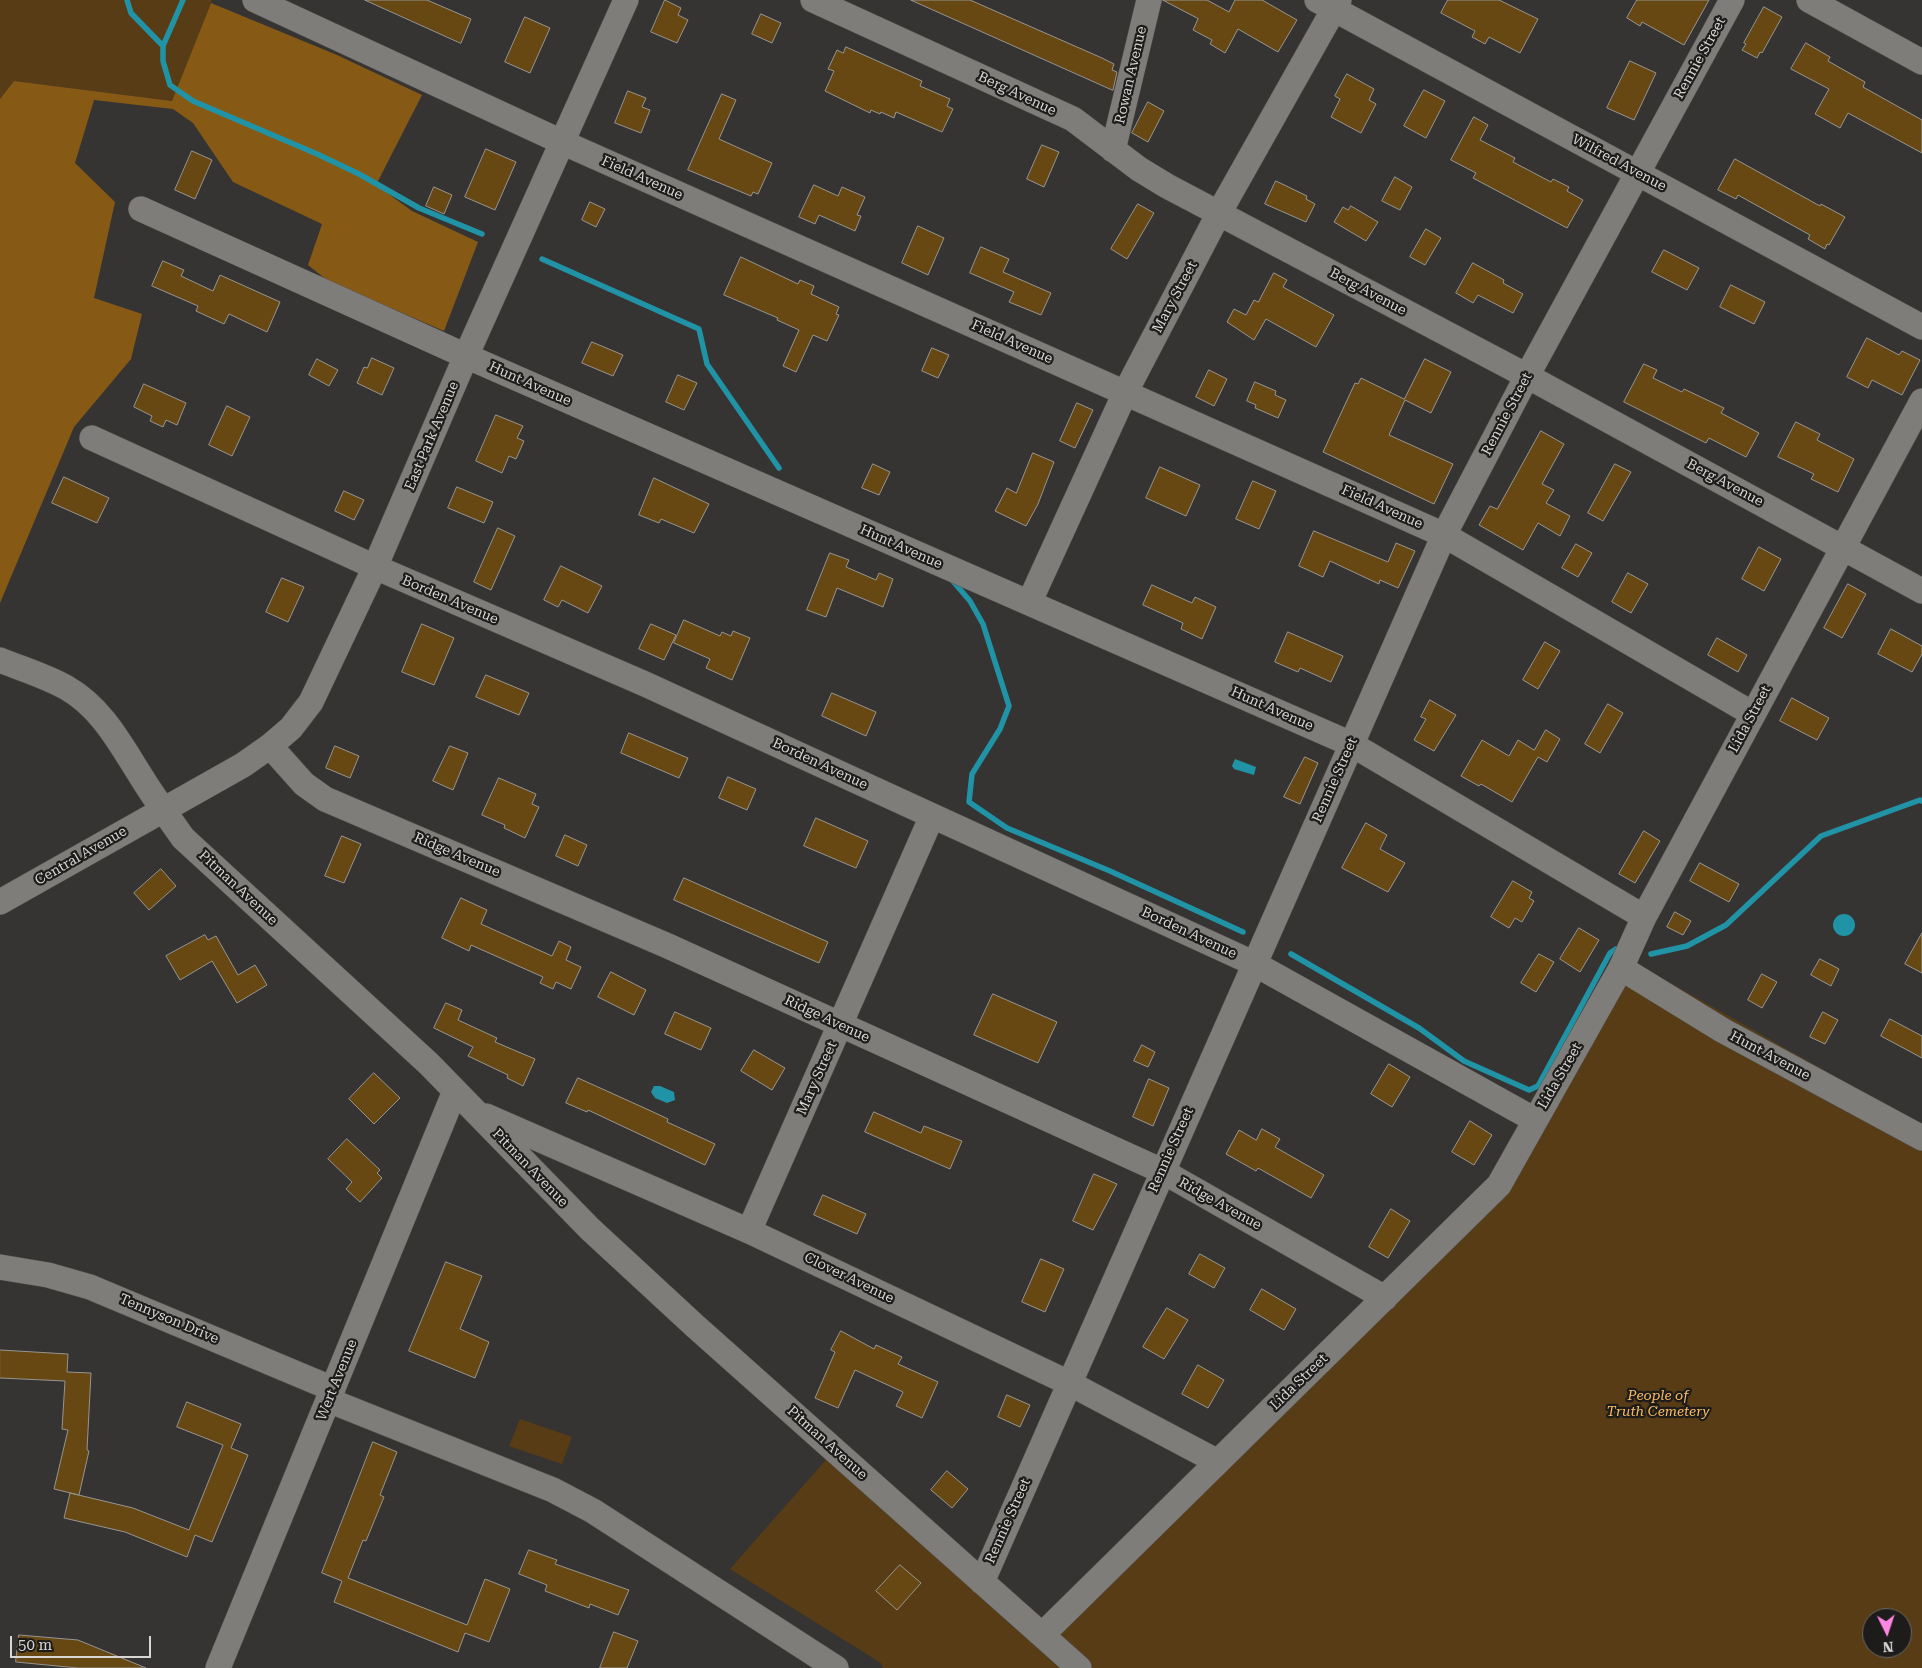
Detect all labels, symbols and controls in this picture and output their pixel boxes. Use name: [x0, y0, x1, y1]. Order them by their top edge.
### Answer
street label: Rennie Street: [1671, 14, 1729, 102]
street label: Rowan Avenue: [1112, 25, 1150, 125]
street label: Berg Avenue: [975, 69, 1059, 119]
street label: Wilfred Avenue: [1569, 131, 1669, 195]
street label: Field Avenue: [599, 153, 685, 203]
street label: Mary Street: [1149, 258, 1201, 336]
street label: Berg Avenue: [1327, 265, 1409, 319]
street label: Field Avenue: [969, 317, 1055, 367]
street label: Hunt Avenue: [486, 358, 574, 410]
street label: Rennie Street: [1478, 370, 1536, 458]
street label: East Park Avenue: [401, 379, 463, 493]
street label: Berg Avenue: [1684, 456, 1766, 510]
street label: Field Avenue: [1339, 482, 1425, 532]
street label: Hunt Avenue: [857, 521, 945, 573]
street label: Borden Avenue: [399, 572, 501, 628]
street label: Hunt Avenue: [1228, 683, 1316, 735]
street label: Lida Street: [1725, 683, 1775, 755]
street label: Borden Avenue: [770, 735, 870, 793]
street label: Rennie Street: [1309, 735, 1361, 825]
street label: Central Avenue: [32, 823, 130, 889]
street label: Ridge Avenue: [411, 829, 503, 881]
street label: Pitman Avenue: [195, 847, 281, 929]
street label: Borden Avenue: [1139, 904, 1239, 962]
street label: Ridge Avenue: [782, 992, 872, 1046]
street label: Hunt Avenue: [1727, 1028, 1813, 1084]
street label: Mary Street: [793, 1039, 841, 1117]
street label: Lida Street: [1534, 1040, 1586, 1112]
street label: Rennie Street: [1145, 1105, 1197, 1195]
street label: Pitman Avenue: [489, 1126, 571, 1210]
street label: Ridge Avenue: [1176, 1174, 1264, 1234]
street label: Clover Avenue: [801, 1249, 897, 1307]
street label: Tennyson Drive: [117, 1290, 221, 1348]
street label: Wert Avenue: [313, 1337, 361, 1423]
street label: Lida Street: [1267, 1350, 1331, 1414]
park label: People of Truth Cemetery: [1607, 1388, 1709, 1420]
street label: Pitman Avenue: [784, 1403, 870, 1483]
street label: Rennie Street: [982, 1476, 1034, 1566]
north arrow: [1862, 1608, 1912, 1658]
scale bar: [12, 1626, 154, 1658]
text: 50 m: [18, 1636, 52, 1654]
text: N: [1882, 1639, 1894, 1655]

